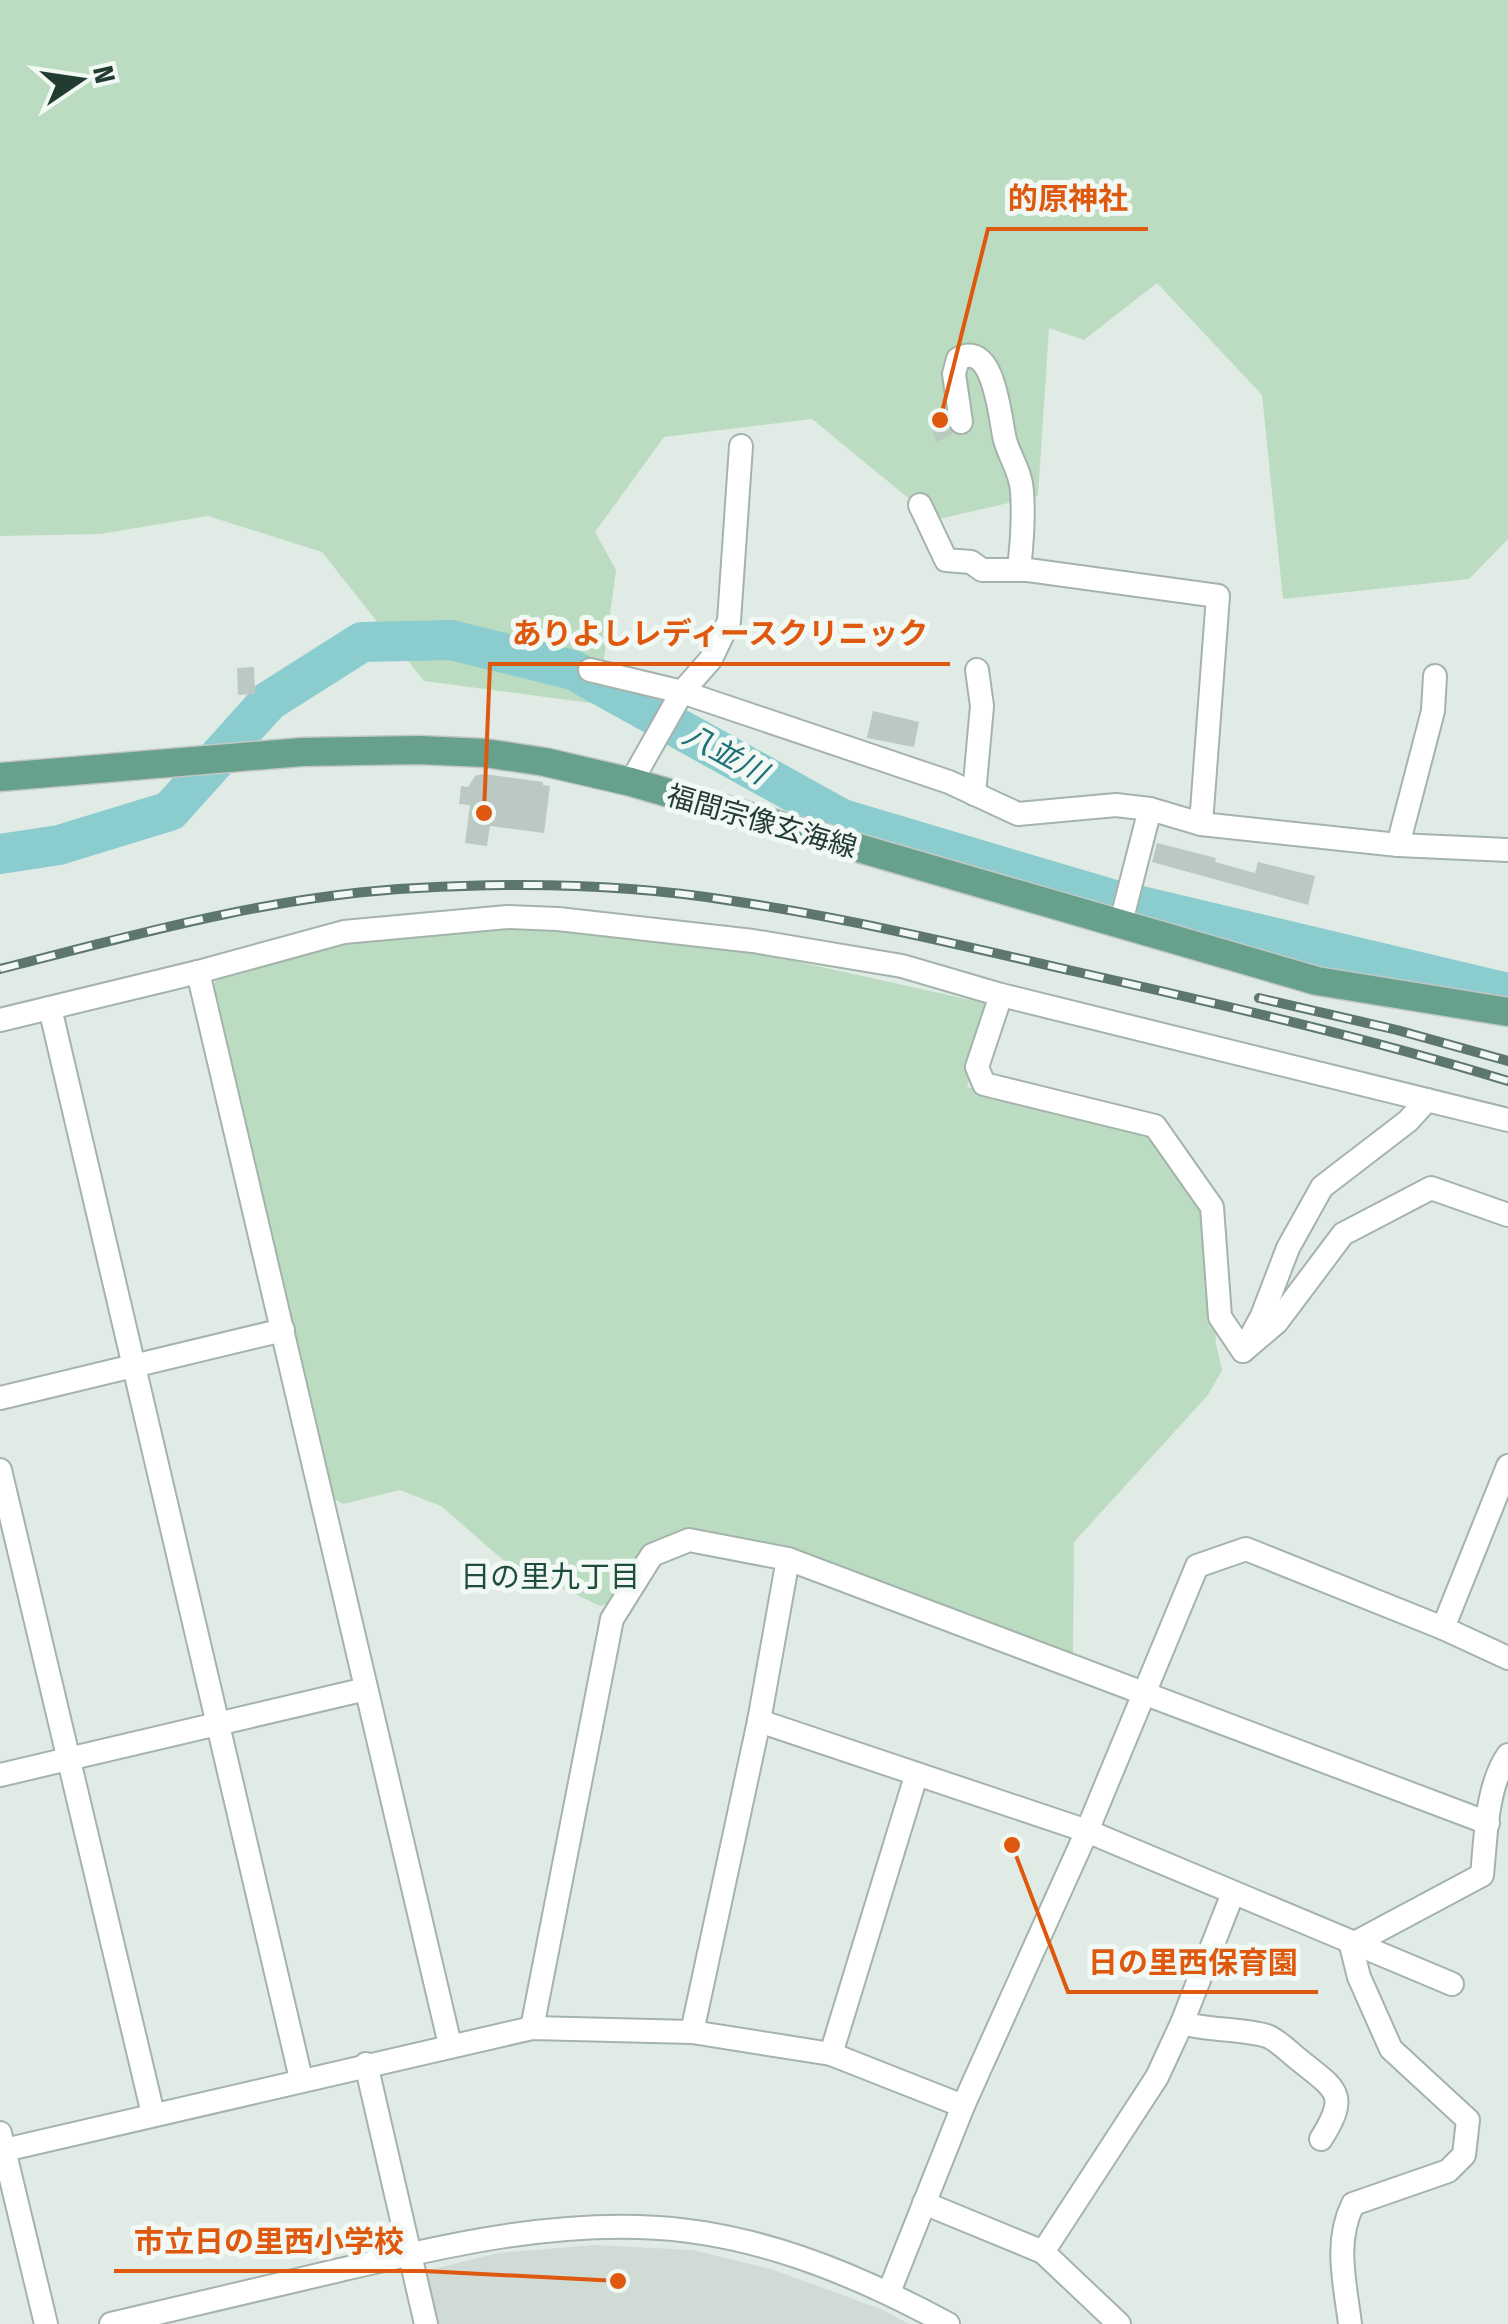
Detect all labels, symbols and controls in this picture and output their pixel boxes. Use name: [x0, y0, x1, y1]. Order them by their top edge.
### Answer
north arrow: [30, 30, 130, 130]
text: N: [86, 63, 122, 86]
callout: 的原神社: [988, 169, 1148, 229]
text: 的原神社: [1008, 181, 1128, 217]
callout: ありよしレディースクリニック: [490, 604, 950, 664]
text: ありよしレディースクリニック: [512, 616, 928, 652]
water label: 八並川: [677, 716, 776, 793]
street label: 福間宗像玄海線: [663, 779, 861, 864]
district label: 日の里九丁目: [460, 1559, 640, 1595]
callout: 日の里西保育園: [1068, 1932, 1318, 1992]
text: 日の里西保育園: [1088, 1945, 1298, 1981]
callout: 市立日の里西小学校: [114, 2211, 424, 2271]
text: 市立日の里西小学校: [134, 2224, 404, 2260]

